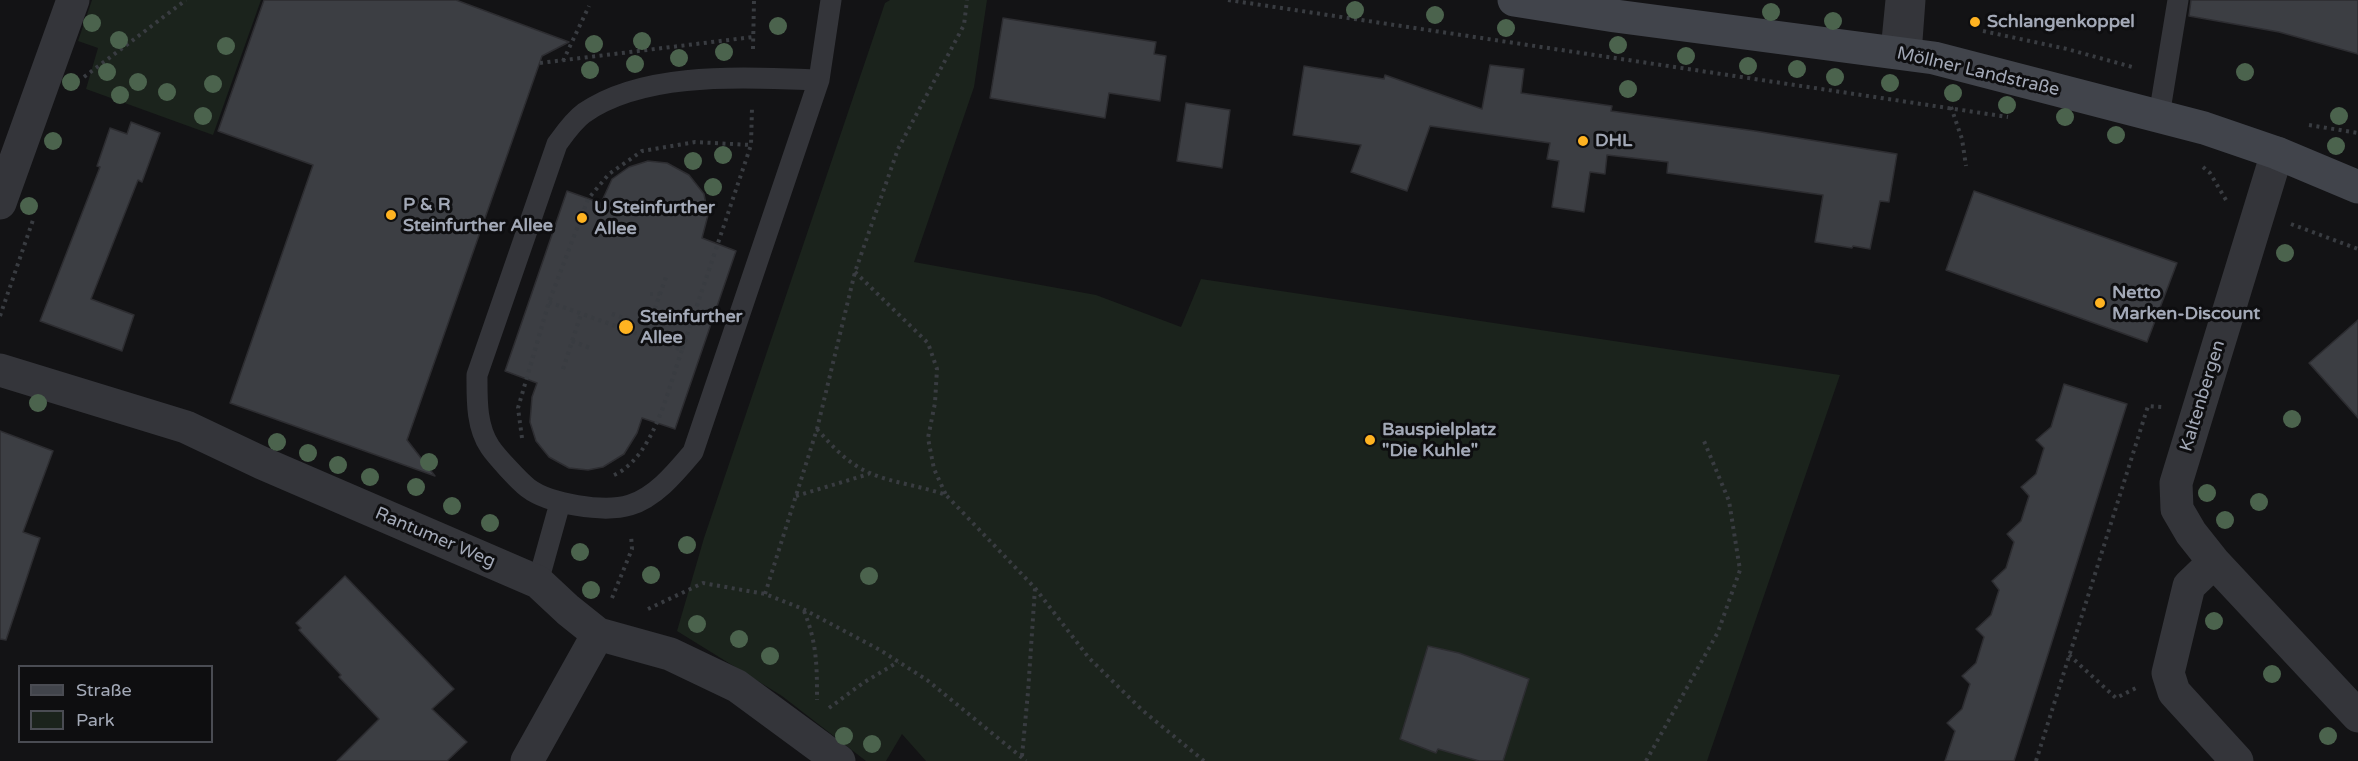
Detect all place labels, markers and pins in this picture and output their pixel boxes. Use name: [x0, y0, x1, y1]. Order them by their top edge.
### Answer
place label: Schlangenkoppel: [1987, 11, 2135, 33]
marker: Schlangenkoppel: [1968, 15, 1982, 29]
place label: DHL: [1595, 130, 1632, 152]
marker: DHL: [1576, 134, 1590, 148]
place label: P & R Steinfurther Allee: [403, 194, 553, 236]
place label: U Steinfurther Allee: [594, 197, 715, 240]
marker: P & R Steinfurther Allee: [384, 208, 398, 222]
marker: U Steinfurther Allee: [575, 211, 589, 225]
place label: Netto Marken-Discount: [2112, 282, 2260, 324]
marker: Netto Marken-Discount: [2093, 296, 2107, 310]
place label: Steinfurther Allee: [640, 306, 742, 348]
marker: Steinfurther Allee: [617, 318, 635, 336]
place label: Bauspielplatz "Die Kuhle": [1382, 419, 1496, 462]
marker: Bauspielplatz "Die Kuhle": [1363, 433, 1377, 447]

